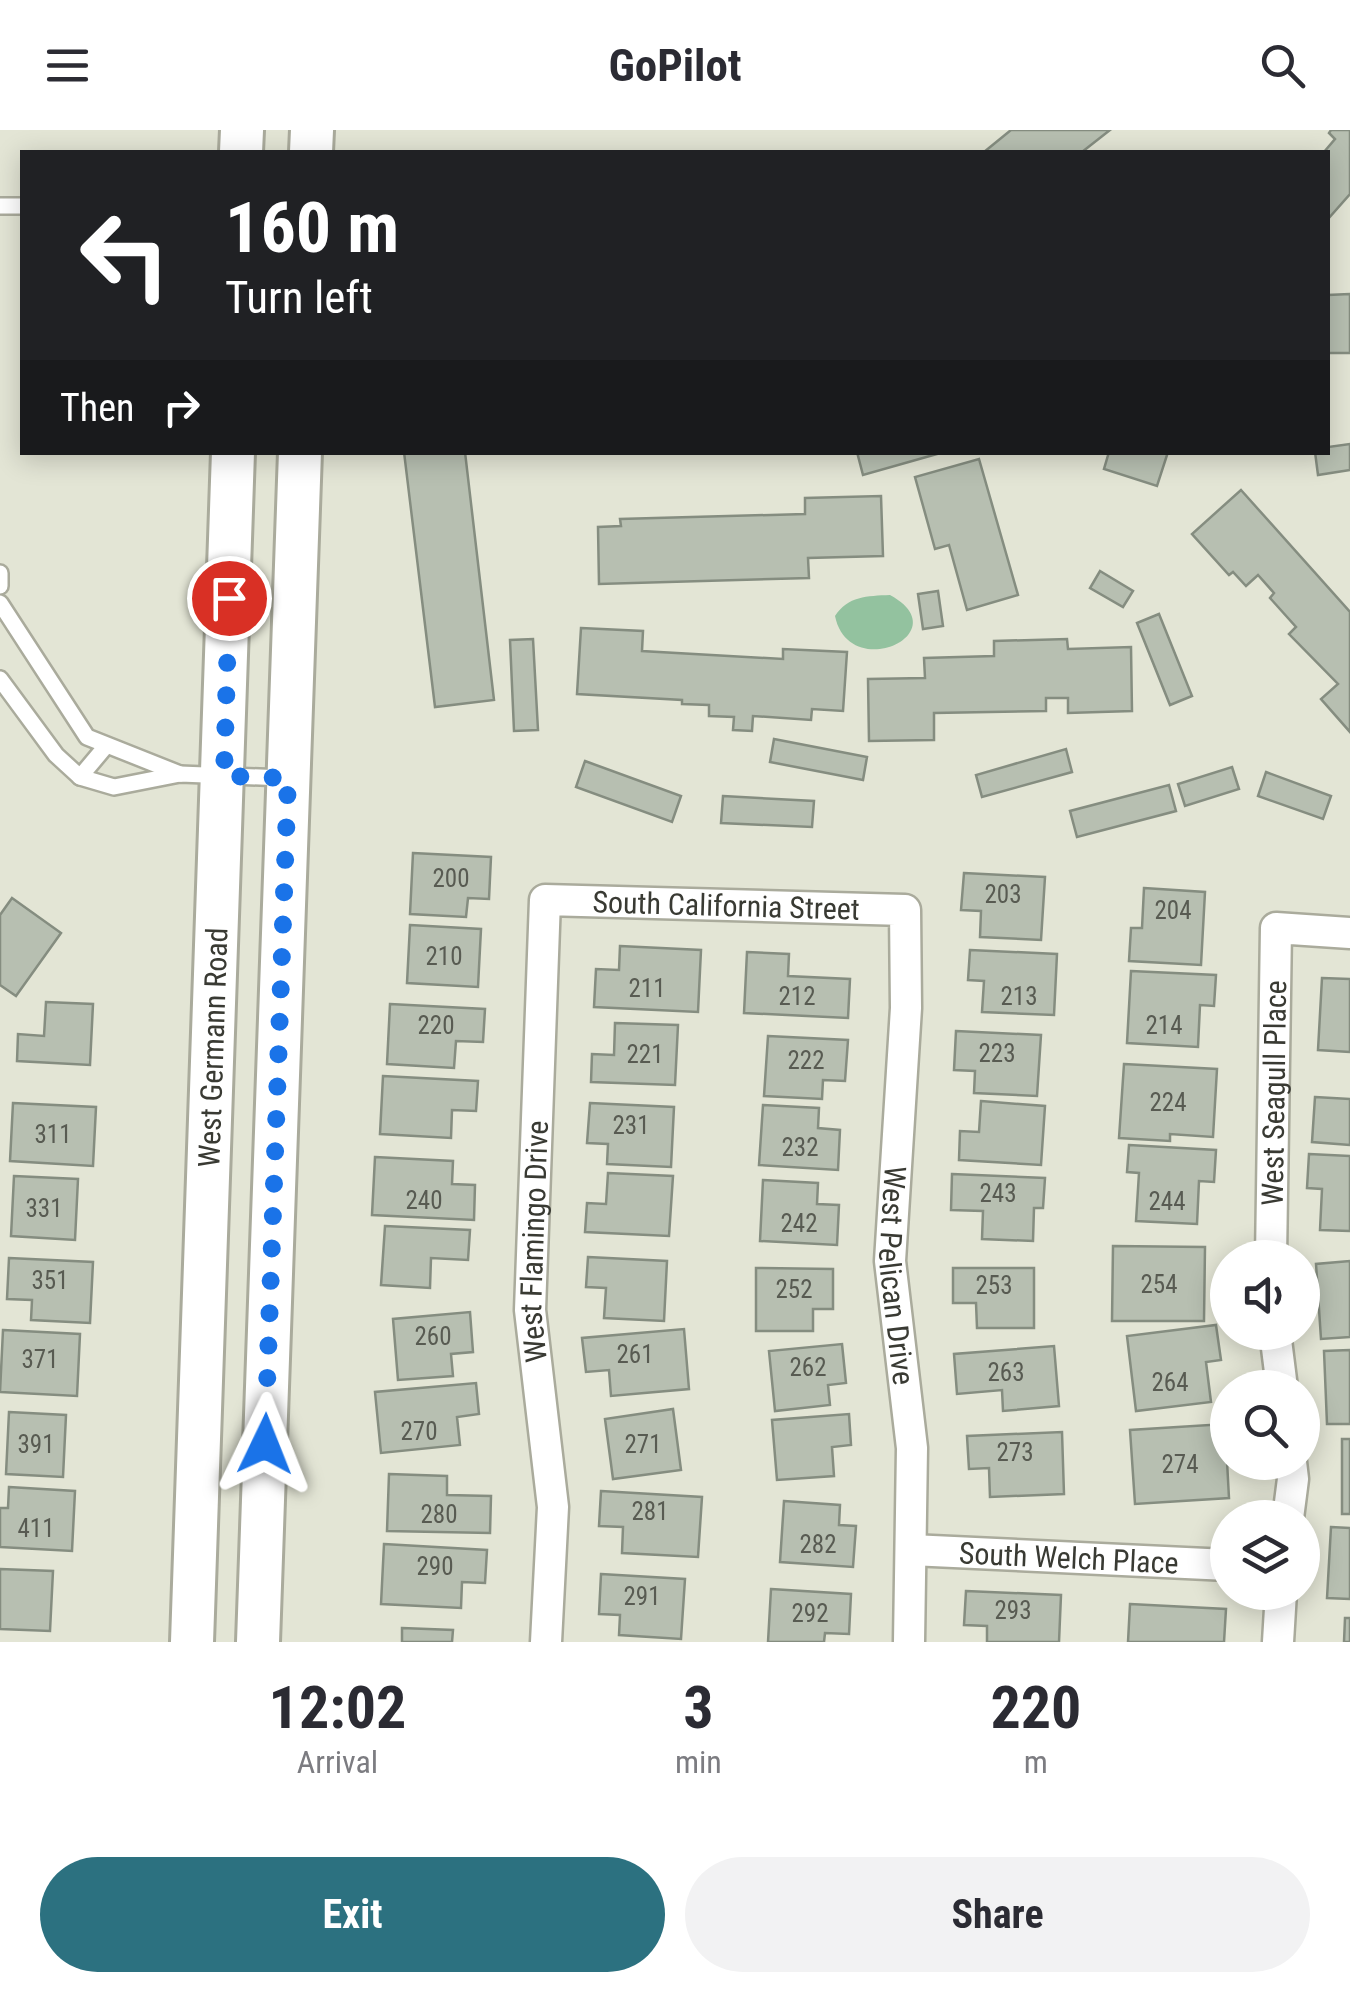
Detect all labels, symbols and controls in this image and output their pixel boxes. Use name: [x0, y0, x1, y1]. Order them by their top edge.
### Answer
icon: menu: [40, 38, 95, 93]
icon: search: [1255, 38, 1310, 93]
text: GoPilot: [608, 39, 742, 92]
text: 160 m: [225, 187, 399, 269]
icon: left: [60, 190, 190, 320]
text: Turn left: [225, 271, 373, 324]
icon: right: [154, 380, 209, 435]
text: Then: [60, 386, 134, 430]
pin: [187, 556, 272, 641]
icon: arrive: [202, 571, 257, 626]
house number: 200: [432, 864, 470, 893]
house number: 203: [984, 880, 1022, 909]
street label: South California Street: [592, 884, 860, 926]
house number: 204: [1154, 896, 1192, 925]
street label: West Germann Road: [191, 927, 234, 1168]
house number: 210: [425, 942, 463, 971]
house number: 211: [628, 974, 666, 1003]
street label: West Seagull Place: [1254, 980, 1293, 1206]
house number: 212: [778, 982, 816, 1011]
house number: 213: [1000, 982, 1038, 1011]
house number: 220: [417, 1011, 455, 1040]
house number: 214: [1145, 1011, 1183, 1040]
house number: 223: [978, 1039, 1016, 1068]
house number: 221: [626, 1040, 664, 1069]
house number: 222: [787, 1046, 825, 1075]
house number: 224: [1149, 1088, 1187, 1117]
house number: 231: [612, 1111, 650, 1140]
house number: 311: [34, 1120, 72, 1149]
street label: West Flamingo Drive: [512, 1120, 554, 1364]
house number: 232: [781, 1133, 819, 1162]
street label: West Pelican Drive: [872, 1165, 922, 1387]
house number: 243: [979, 1179, 1017, 1208]
house number: 240: [405, 1186, 443, 1215]
house number: 244: [1148, 1187, 1186, 1216]
house number: 331: [25, 1194, 63, 1223]
house number: 242: [780, 1209, 818, 1238]
map controls: [1210, 1240, 1320, 1610]
button: sound: [1210, 1240, 1320, 1350]
house number: 351: [31, 1266, 69, 1295]
house number: 254: [1140, 1270, 1178, 1299]
house number: 253: [975, 1271, 1013, 1300]
house number: 252: [775, 1275, 813, 1304]
house number: 260: [414, 1322, 452, 1351]
house number: 261: [616, 1340, 654, 1369]
house number: 371: [21, 1345, 59, 1374]
house number: 262: [789, 1353, 827, 1382]
house number: 263: [987, 1358, 1025, 1387]
house number: 264: [1151, 1368, 1189, 1397]
button: search: [1210, 1370, 1320, 1480]
position arrow: [213, 1392, 317, 1496]
house number: 270: [400, 1417, 438, 1446]
house number: 391: [17, 1430, 55, 1459]
house number: 271: [624, 1430, 662, 1459]
house number: 273: [996, 1438, 1034, 1467]
house number: 274: [1161, 1450, 1199, 1479]
house number: 281: [631, 1497, 669, 1526]
house number: 280: [420, 1500, 458, 1529]
button: layers: [1210, 1500, 1320, 1610]
house number: 411: [17, 1514, 55, 1543]
house number: 282: [799, 1530, 837, 1559]
street label: South Welch Place: [958, 1535, 1179, 1580]
house number: 290: [416, 1552, 454, 1581]
house number: 291: [623, 1582, 661, 1611]
house number: 293: [994, 1596, 1032, 1625]
house number: 292: [791, 1599, 829, 1628]
text: 12:02: [269, 1672, 406, 1743]
text: 3: [683, 1672, 714, 1743]
text: 220: [990, 1672, 1081, 1743]
text: Arrival: [297, 1743, 378, 1781]
text: min: [675, 1743, 722, 1781]
text: m: [1024, 1743, 1048, 1781]
button: Exit: [40, 1857, 665, 1972]
button: Share: [685, 1857, 1310, 1972]

